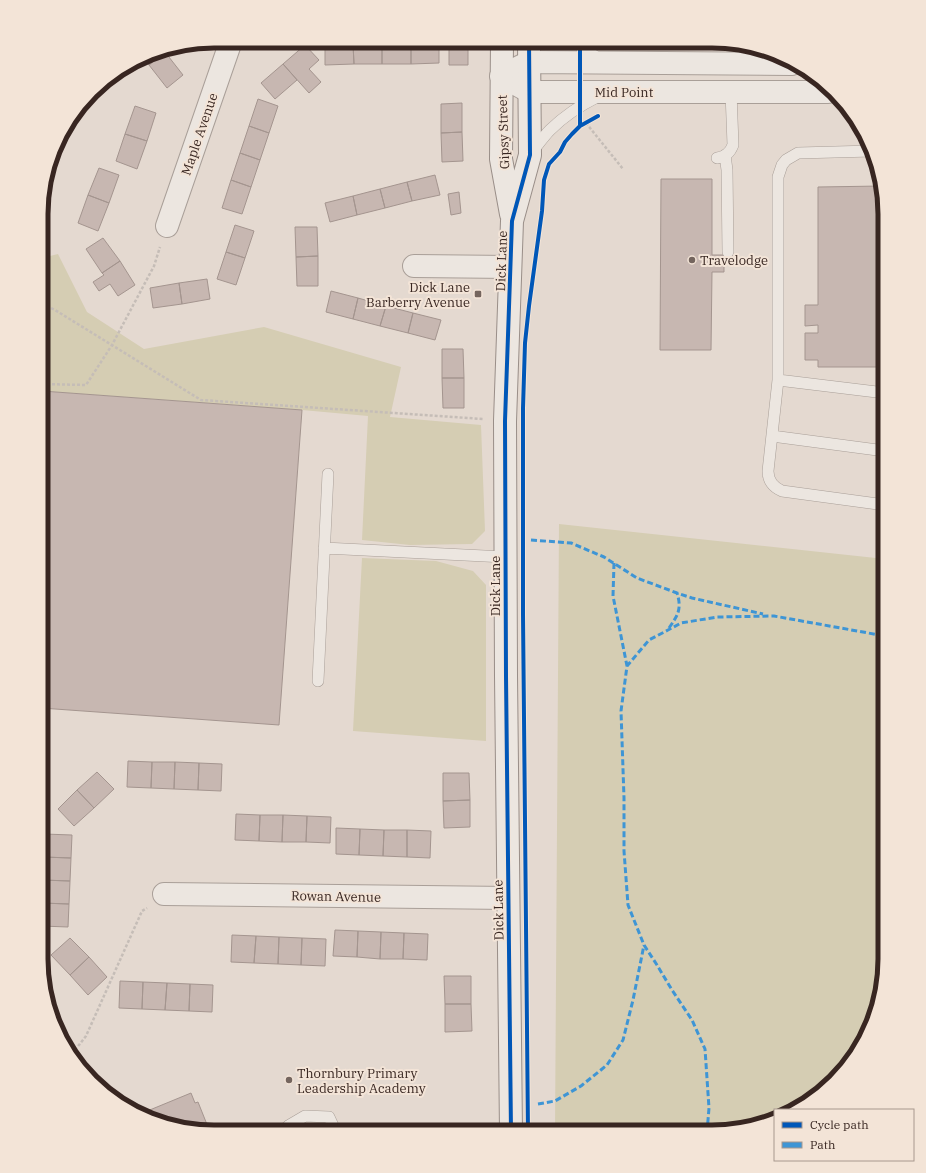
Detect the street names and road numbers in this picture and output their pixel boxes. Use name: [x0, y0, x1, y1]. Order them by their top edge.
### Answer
street label: Mid Point: [595, 84, 654, 101]
street label: Maple Avenue: [177, 91, 222, 178]
street label: Gipsy Street: [494, 94, 513, 169]
street label: Dick Lane: [492, 230, 511, 292]
street label: Dick Lane: [487, 556, 504, 616]
street label: Dick Lane: [489, 879, 508, 940]
street label: Rowan Avenue: [291, 887, 381, 906]

